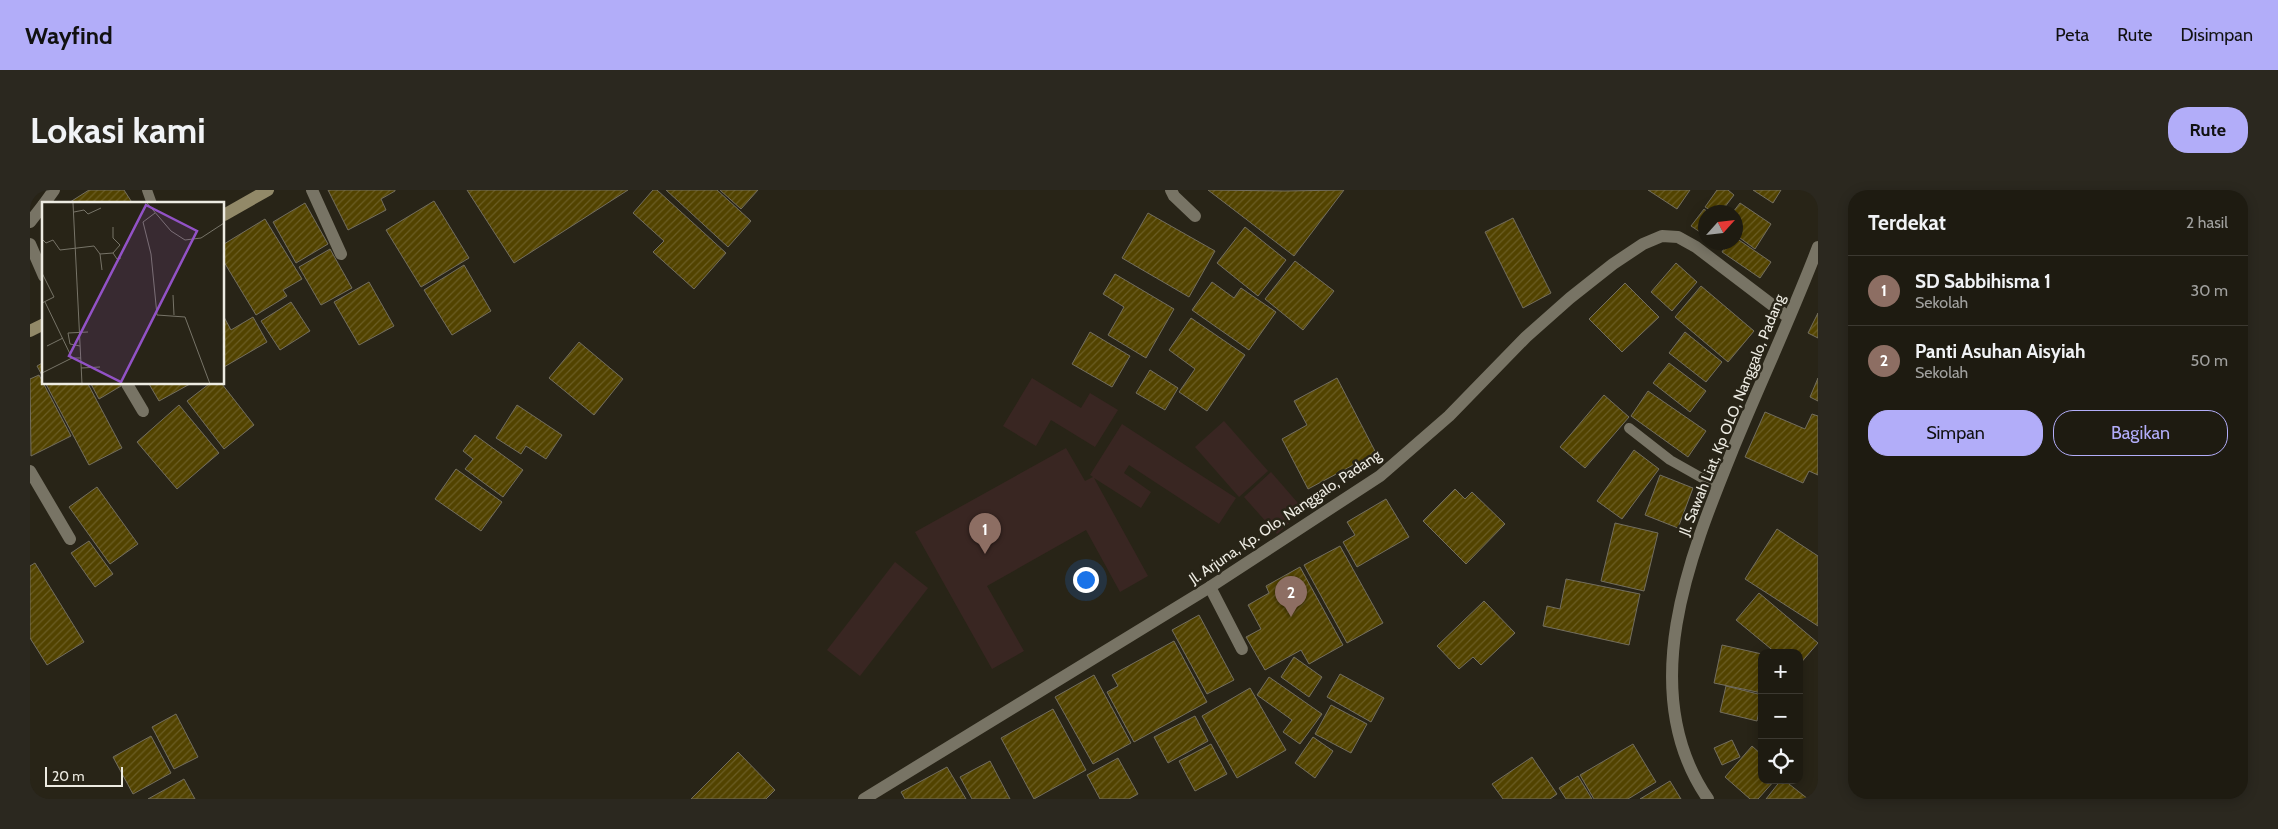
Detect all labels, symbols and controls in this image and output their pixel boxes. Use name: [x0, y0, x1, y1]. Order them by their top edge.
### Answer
text: Wayfind: [25, 21, 113, 50]
text: Peta: [2055, 24, 2089, 46]
text: Rute: [2117, 24, 2152, 46]
text: Disimpan: [2180, 24, 2253, 46]
button: Rute: [2168, 107, 2248, 153]
text: Lokasi kami: [30, 109, 206, 152]
inset map: [42, 202, 225, 385]
north arrow: [1698, 205, 1743, 250]
text: Terdekat: [1868, 210, 1946, 235]
text: 2 hasil: [2186, 213, 2228, 232]
text: SD Sabbihisma 1: [1915, 270, 2051, 293]
text: 1: [1881, 281, 1887, 300]
text: 30 m: [2191, 281, 2228, 300]
street label: Jl. Sawah Liat, Kp OLO, Nanggalo, Padang: [1675, 291, 1789, 539]
text: Sekolah: [1915, 293, 1968, 312]
text: Panti Asuhan Aisyiah: [1915, 340, 2086, 363]
text: 2: [1880, 351, 1888, 370]
text: 50 m: [2191, 351, 2228, 370]
text: Sekolah: [1915, 363, 1968, 382]
button: Simpan: [1868, 410, 2043, 456]
button: Bagikan: [2053, 410, 2228, 456]
street label: Jl. Arjuna, Kp. Olo, Nanggalo, Padang: [1185, 446, 1385, 589]
pin: 1: [969, 513, 1001, 554]
your location: [1073, 567, 1099, 593]
pin: 2: [1275, 576, 1307, 617]
map controls: [1758, 649, 1803, 784]
button: +: [1758, 649, 1803, 694]
button: −: [1758, 694, 1803, 739]
button: locate: [1758, 739, 1803, 784]
scale bar: [45, 764, 122, 787]
text: 20 m: [52, 767, 85, 785]

